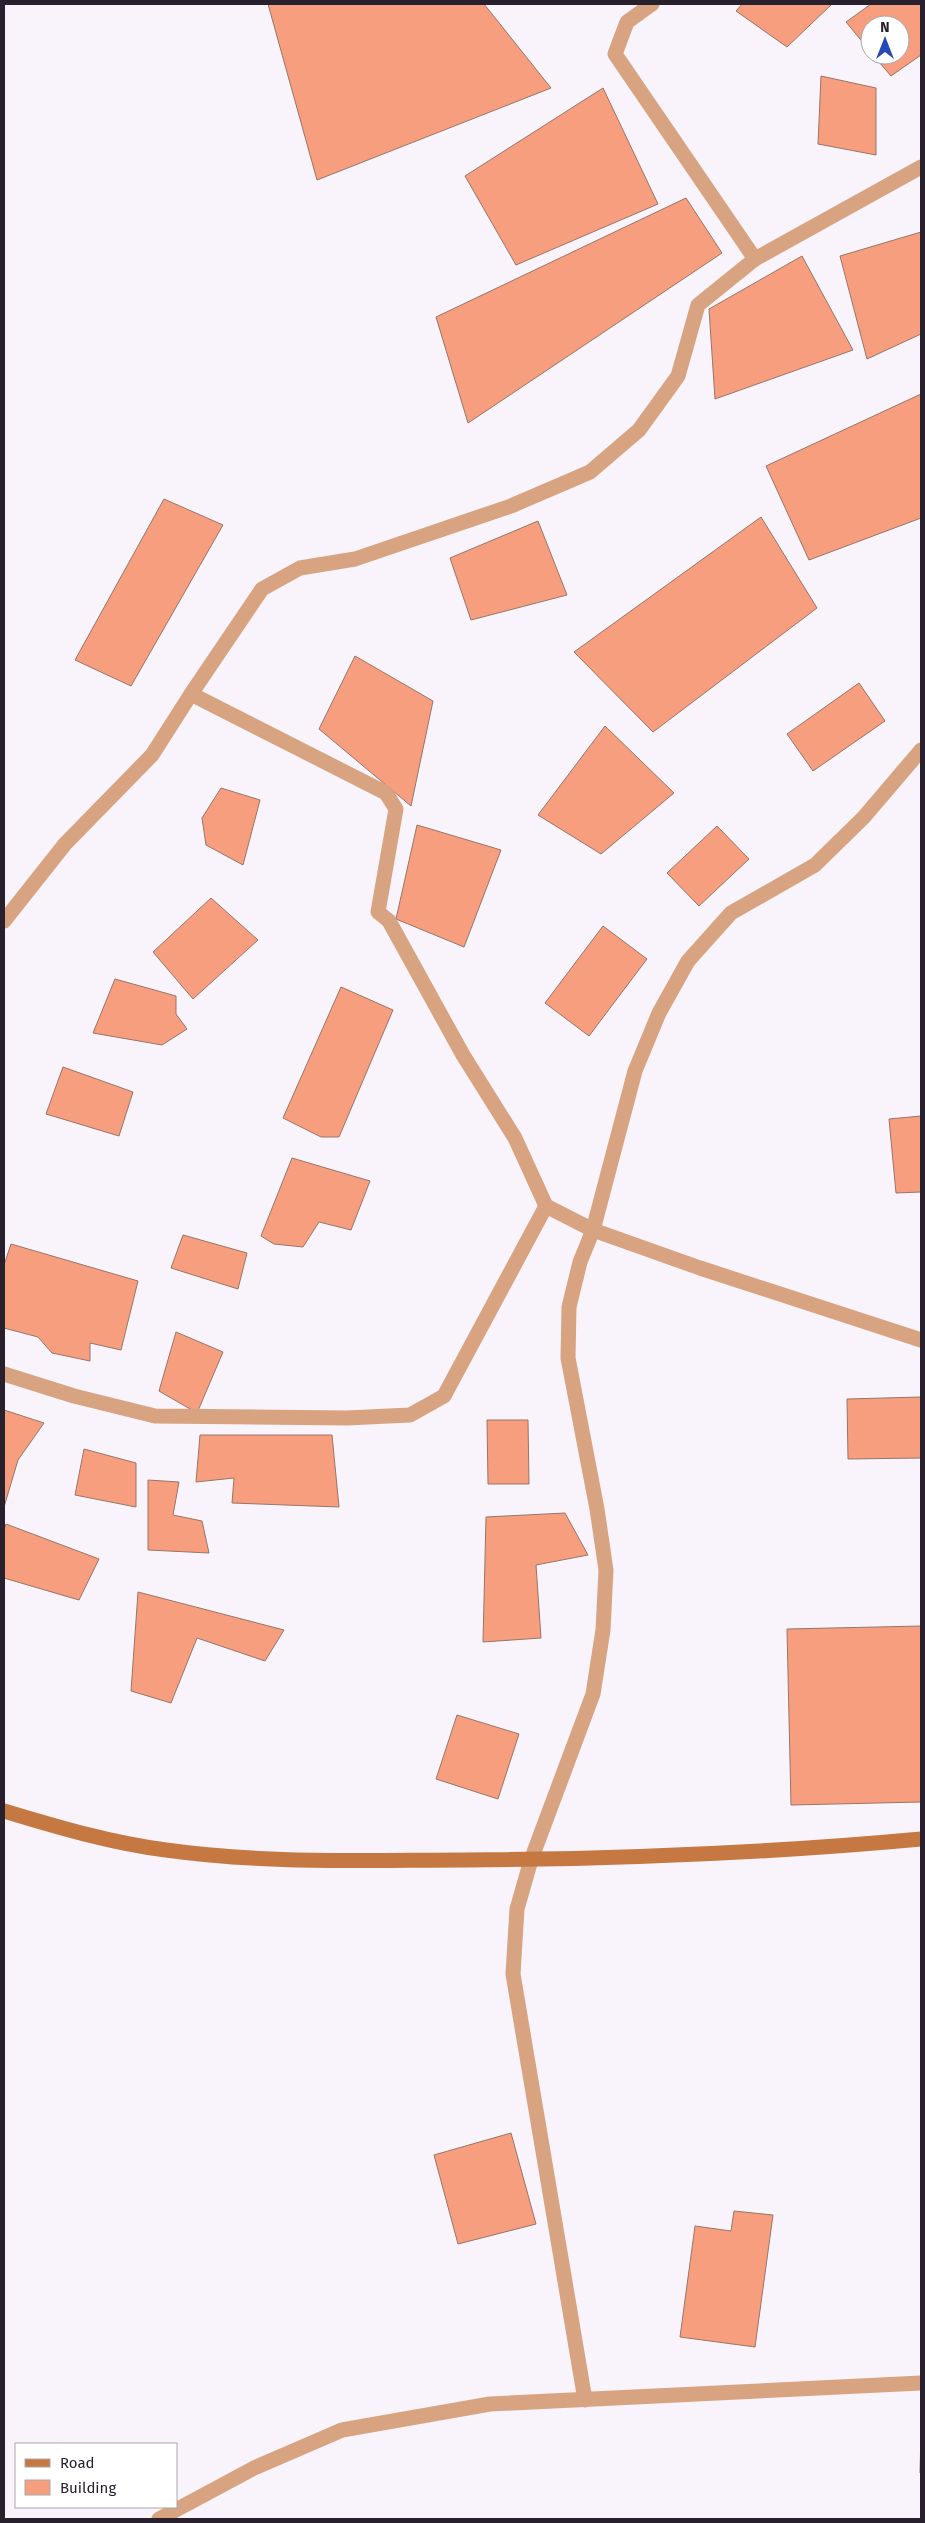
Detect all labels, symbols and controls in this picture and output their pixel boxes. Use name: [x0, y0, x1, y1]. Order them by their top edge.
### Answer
north arrow: [860, 15, 910, 65]
text: N: [880, 19, 890, 36]
legend: [15, 2443, 178, 2508]
text: Road: [60, 2454, 95, 2472]
text: Building: [60, 2479, 116, 2497]

